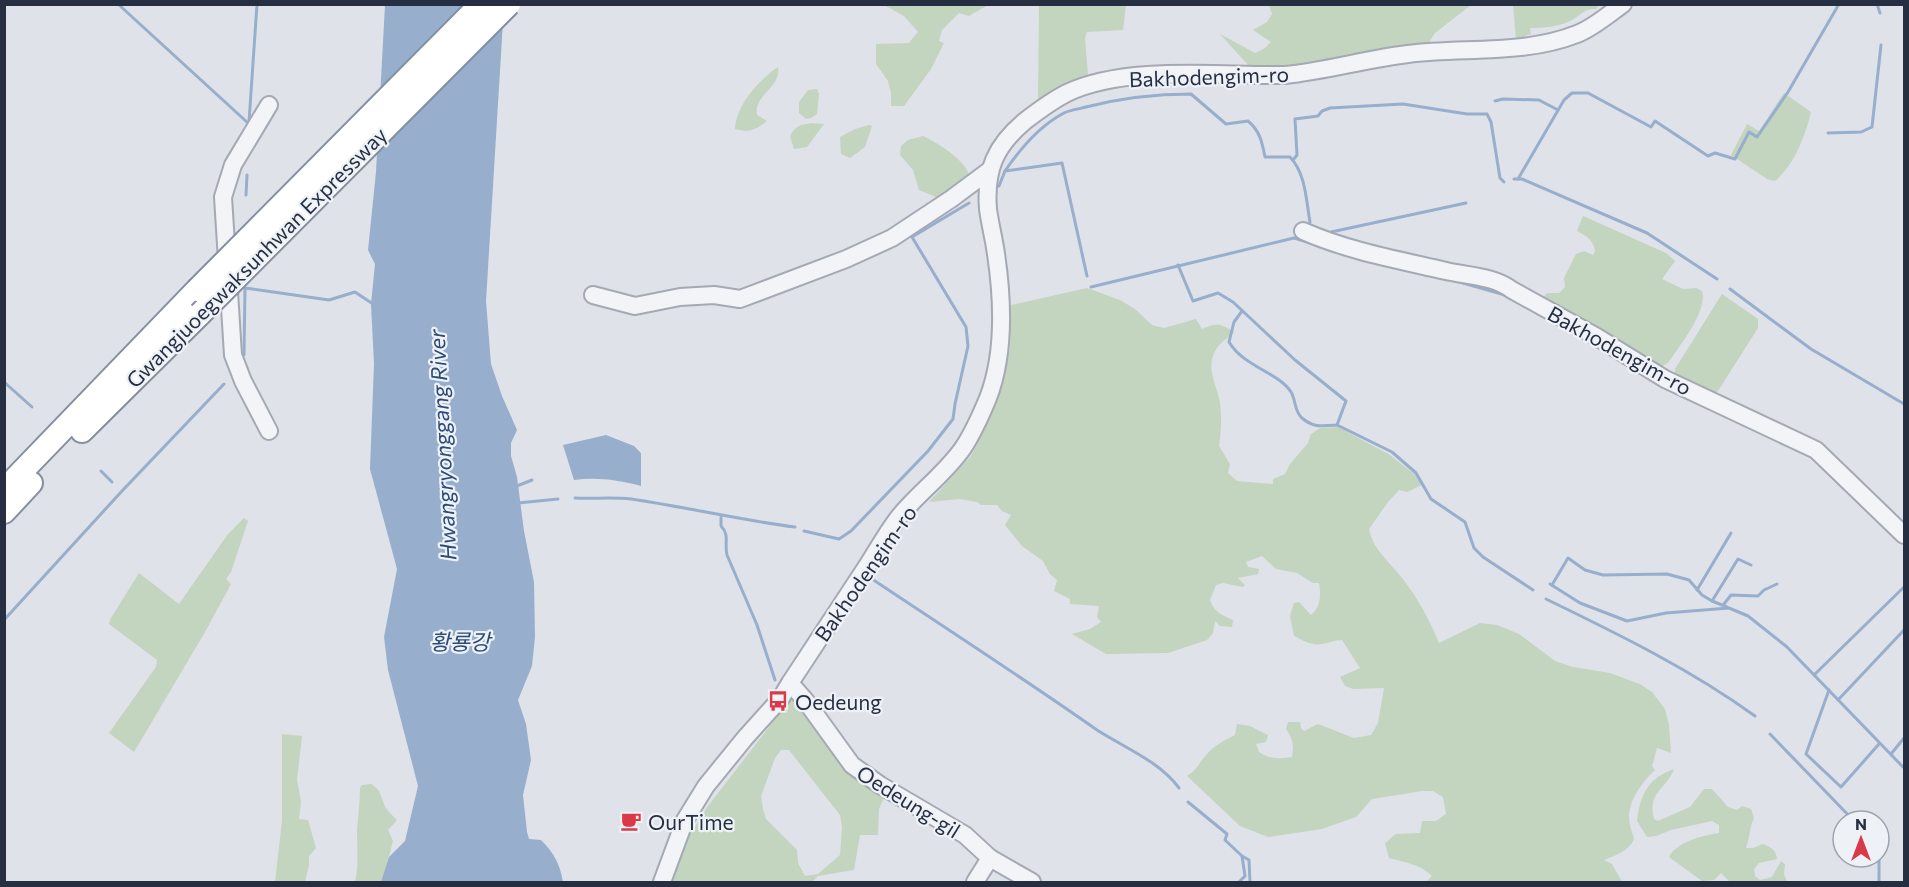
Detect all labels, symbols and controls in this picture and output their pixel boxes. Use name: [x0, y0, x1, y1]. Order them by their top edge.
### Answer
street label: Bakhodengim-ro: [1128, 61, 1290, 91]
street label: Gwangjuoegwaksunhwan Expressway: [121, 122, 391, 392]
street label: Bakhodengim-ro: [1544, 300, 1696, 400]
water label: Hwangryonggang River: [422, 328, 462, 561]
street label: Bakhodengim-ro: [809, 500, 921, 646]
water label: 황룡강: [430, 628, 493, 655]
bus stop icon: Oedeung: [766, 689, 790, 713]
place label: Oedeung: [795, 689, 882, 714]
street label: Oedeung-gil: [853, 759, 965, 843]
cafe icon: OurTime: [619, 809, 643, 833]
place label: OurTime: [648, 809, 734, 834]
north arrow: [1831, 809, 1891, 869]
text: N: [1855, 814, 1867, 833]

